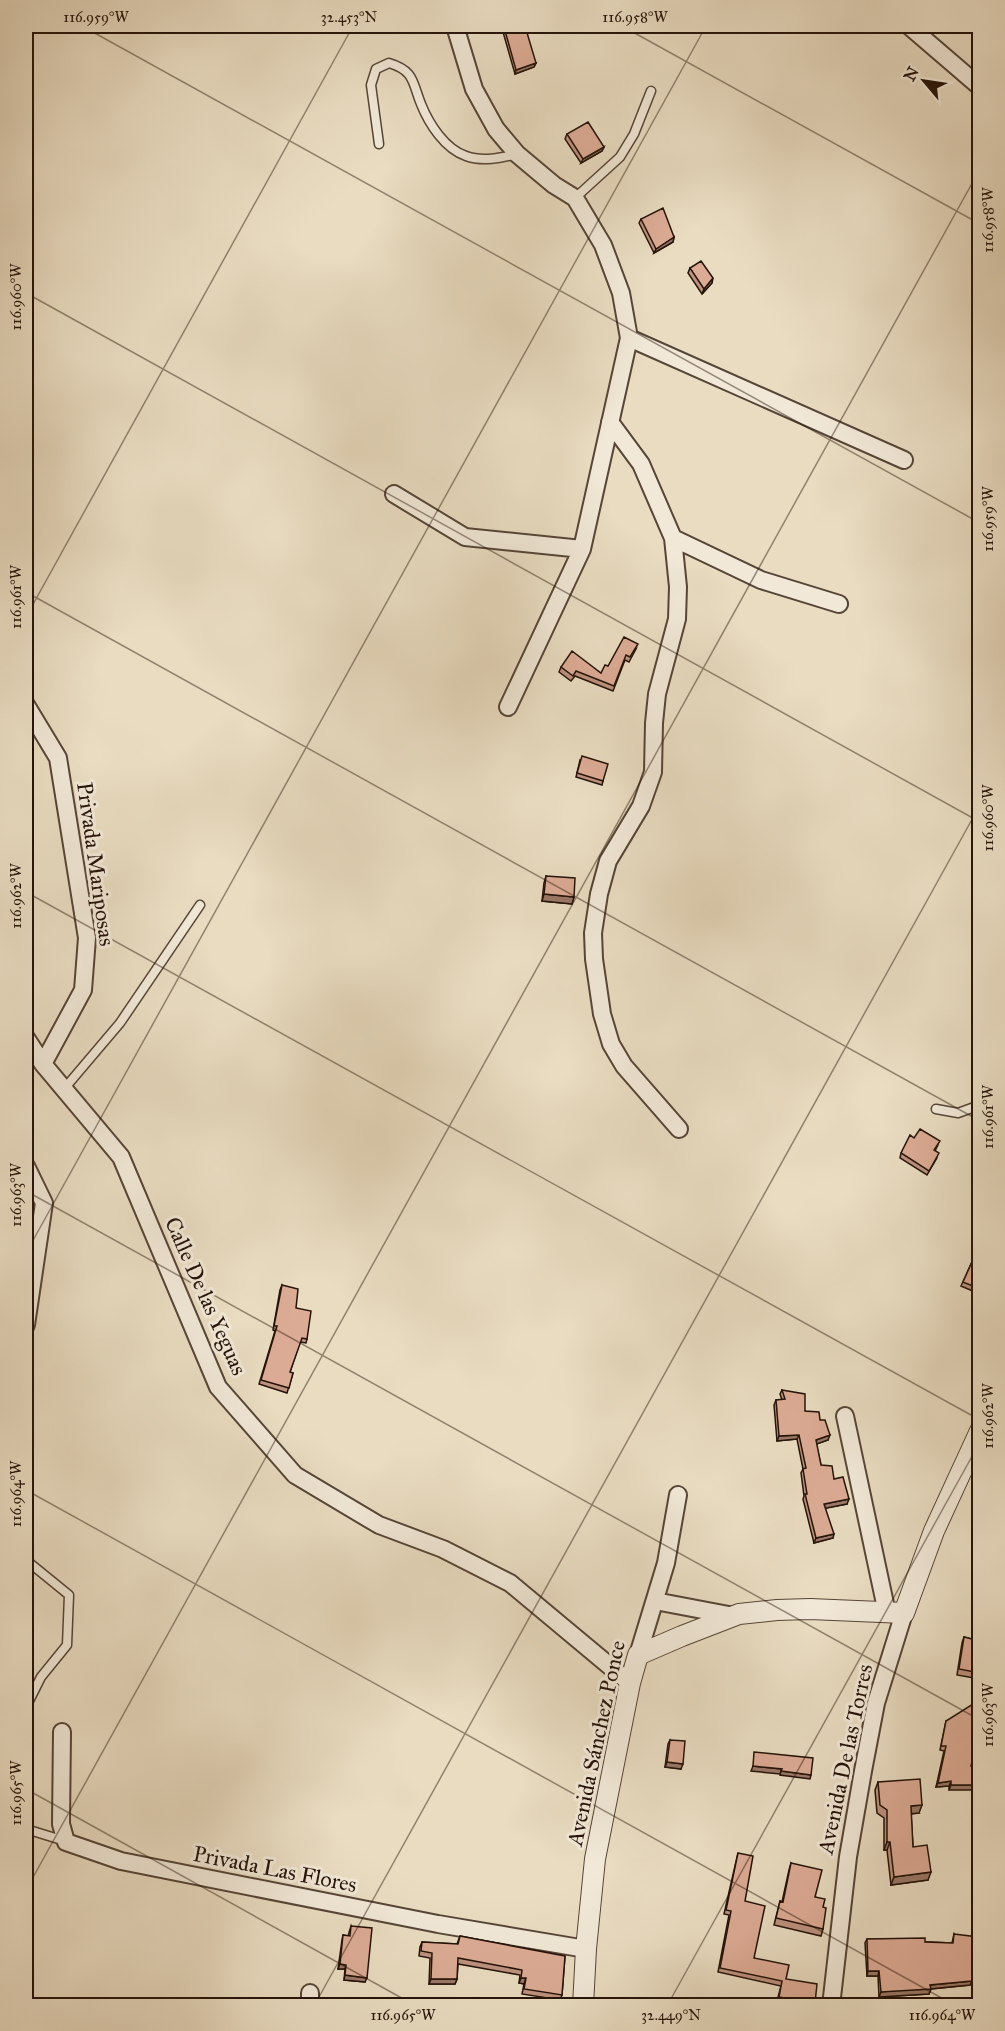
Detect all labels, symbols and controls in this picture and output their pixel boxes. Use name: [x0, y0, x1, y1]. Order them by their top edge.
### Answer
text: 116.959°W: [63, 8, 129, 26]
text: 32.453°N: [321, 8, 377, 26]
text: 116.958°W: [602, 8, 668, 26]
north arrow: [894, 51, 954, 111]
text: N: [900, 63, 923, 85]
text: 116.958°W: [979, 187, 997, 253]
text: 116.960°W: [7, 263, 25, 330]
text: 116.959°W: [979, 486, 997, 552]
text: 116.961°W: [7, 564, 25, 629]
street label: Privada Mariposas: [71, 780, 121, 948]
text: 116.960°W: [979, 784, 997, 851]
text: 116.962°W: [7, 863, 25, 929]
text: 116.961°W: [979, 1084, 997, 1149]
text: 116.963°W: [7, 1162, 25, 1227]
street label: Calle De las Yeguas: [159, 1213, 253, 1379]
text: 116.962°W: [979, 1383, 997, 1449]
text: 116.964°W: [7, 1460, 25, 1527]
street label: Avenida Sánchez Ponce: [561, 1638, 631, 1849]
street label: Avenida De las Torres: [811, 1662, 878, 1857]
text: 116.963°W: [979, 1682, 997, 1747]
text: 116.965°W: [7, 1760, 25, 1826]
street label: Privada Las Flores: [191, 1840, 359, 1898]
text: 116.965°W: [370, 2006, 436, 2024]
text: 32.449°N: [641, 2006, 701, 2024]
text: 116.964°W: [909, 2006, 976, 2024]

